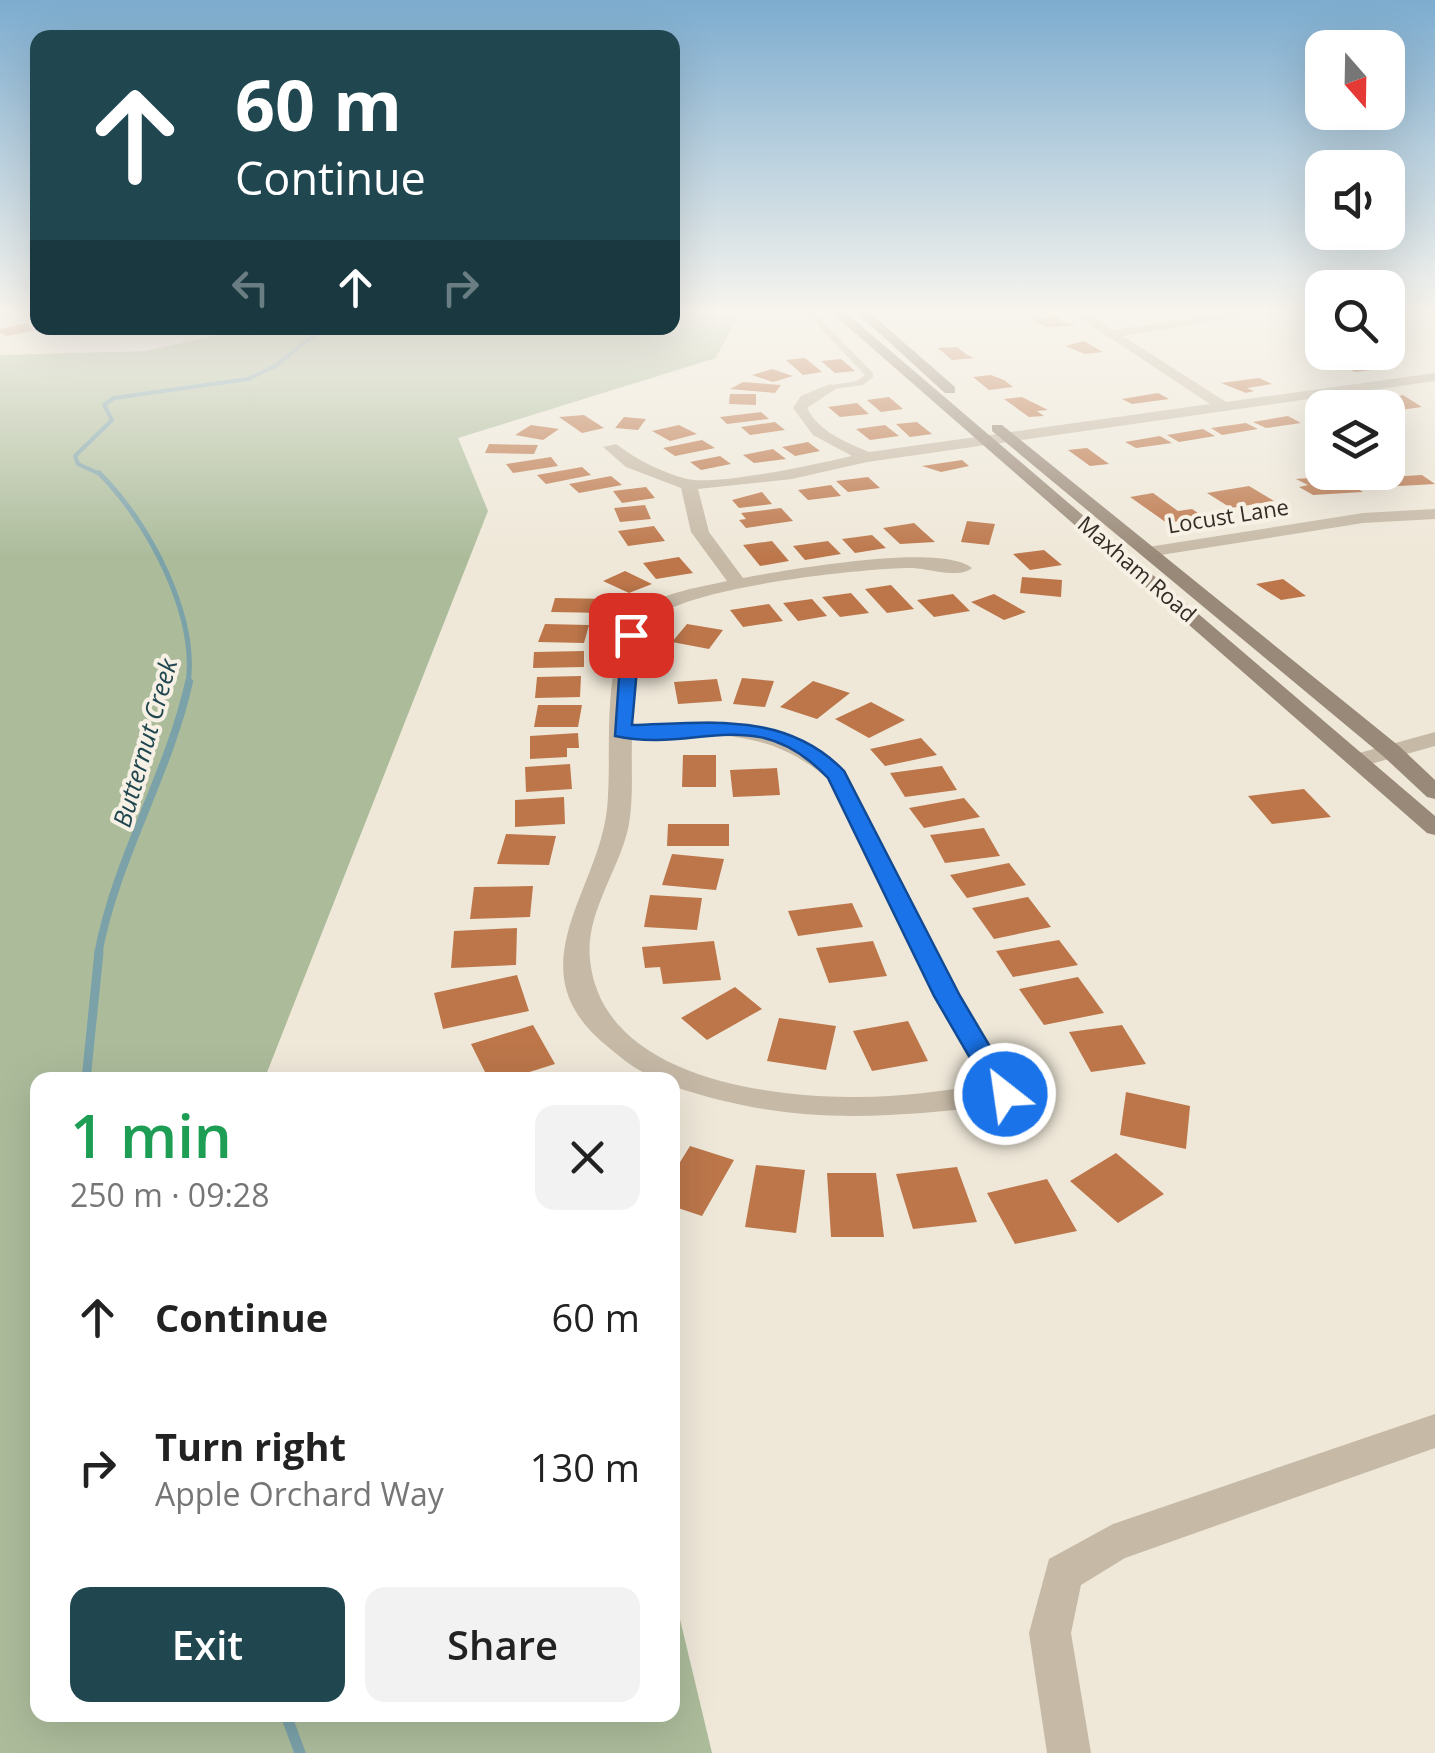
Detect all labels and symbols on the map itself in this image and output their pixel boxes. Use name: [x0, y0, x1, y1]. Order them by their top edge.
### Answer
north arrow: [1305, 30, 1405, 130]
street label: Locust Lane: [1165, 491, 1291, 539]
street label: Maxham Road: [1072, 508, 1203, 628]
pin: [589, 593, 674, 678]
water label: Butternut Creek: [104, 654, 184, 831]
position arrow: [953, 1042, 1057, 1146]

